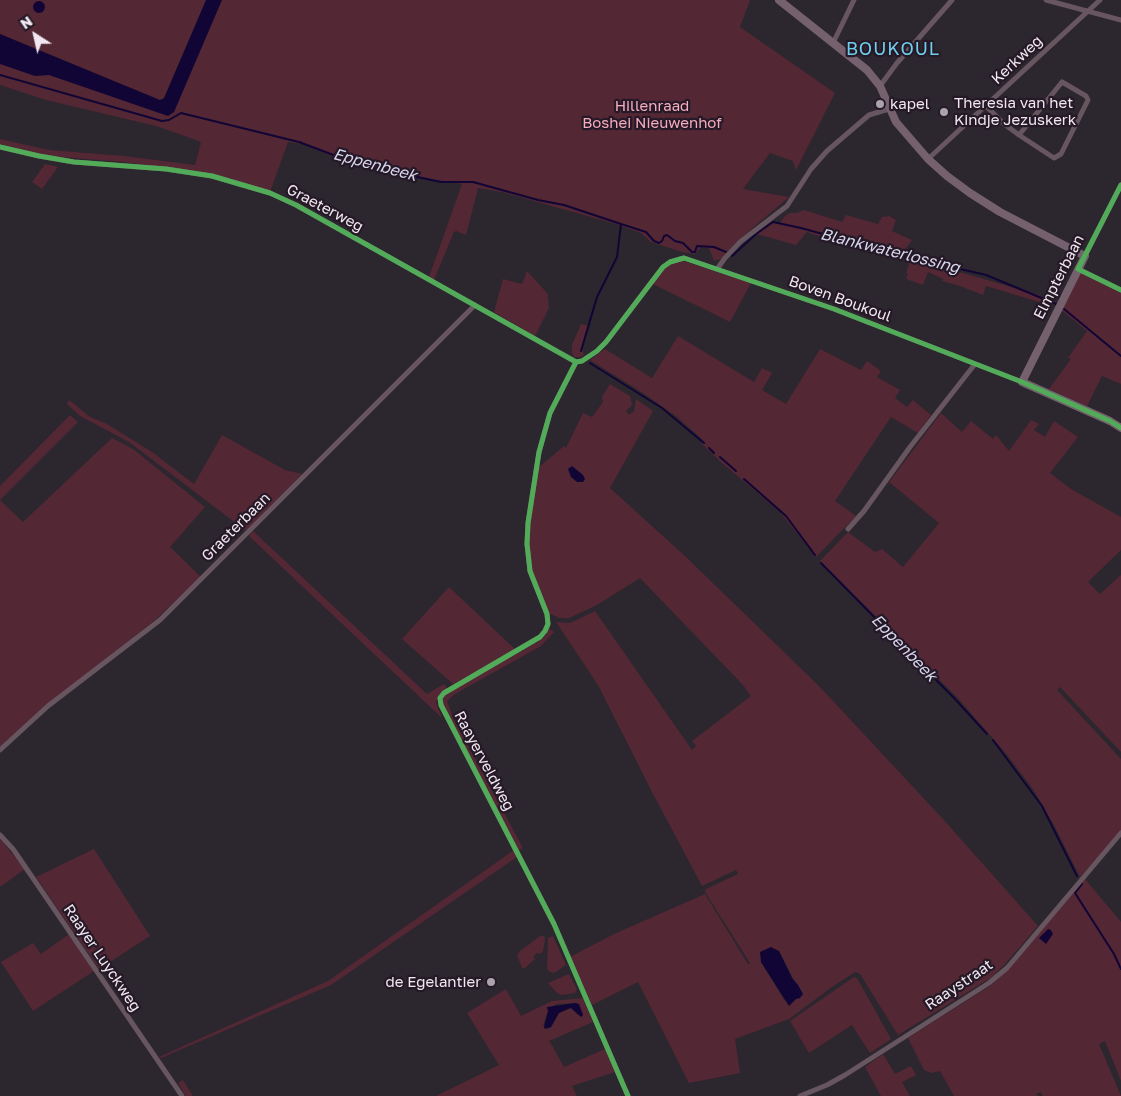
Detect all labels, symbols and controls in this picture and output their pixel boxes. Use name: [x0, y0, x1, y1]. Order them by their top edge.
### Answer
north arrow: [10, 10, 60, 60]
text: N: [17, 12, 35, 32]
street label: Kerkweg: [988, 32, 1046, 88]
district label: BOUKOUL: [845, 38, 941, 60]
place label: Theresia van het Kindje Jezuskerk: [954, 94, 1076, 129]
place label: kapel: [890, 95, 930, 113]
park label: Hillenraad Boshei Nieuwenhof: [582, 97, 722, 132]
marker: kapel: [874, 98, 886, 110]
marker: Theresia van het Kindje Jezuskerk: [938, 106, 950, 118]
water label: Eppenbeek: [331, 145, 419, 185]
street label: Graeterweg: [284, 180, 366, 236]
water label: Blankwaterlossing: [818, 224, 962, 278]
street label: Elmpterbaan: [1030, 232, 1088, 322]
street label: Boven Boukoul: [786, 272, 894, 326]
street label: Graeterbaan: [198, 489, 274, 565]
water label: Eppenbeek: [867, 610, 941, 686]
street label: Raayerveldweg: [450, 708, 518, 814]
street label: Raayer Luyckweg: [60, 901, 144, 1015]
street label: Raaystraat: [922, 956, 996, 1014]
place label: de Egelantier: [385, 973, 481, 991]
marker: de Egelantier: [485, 976, 497, 988]

